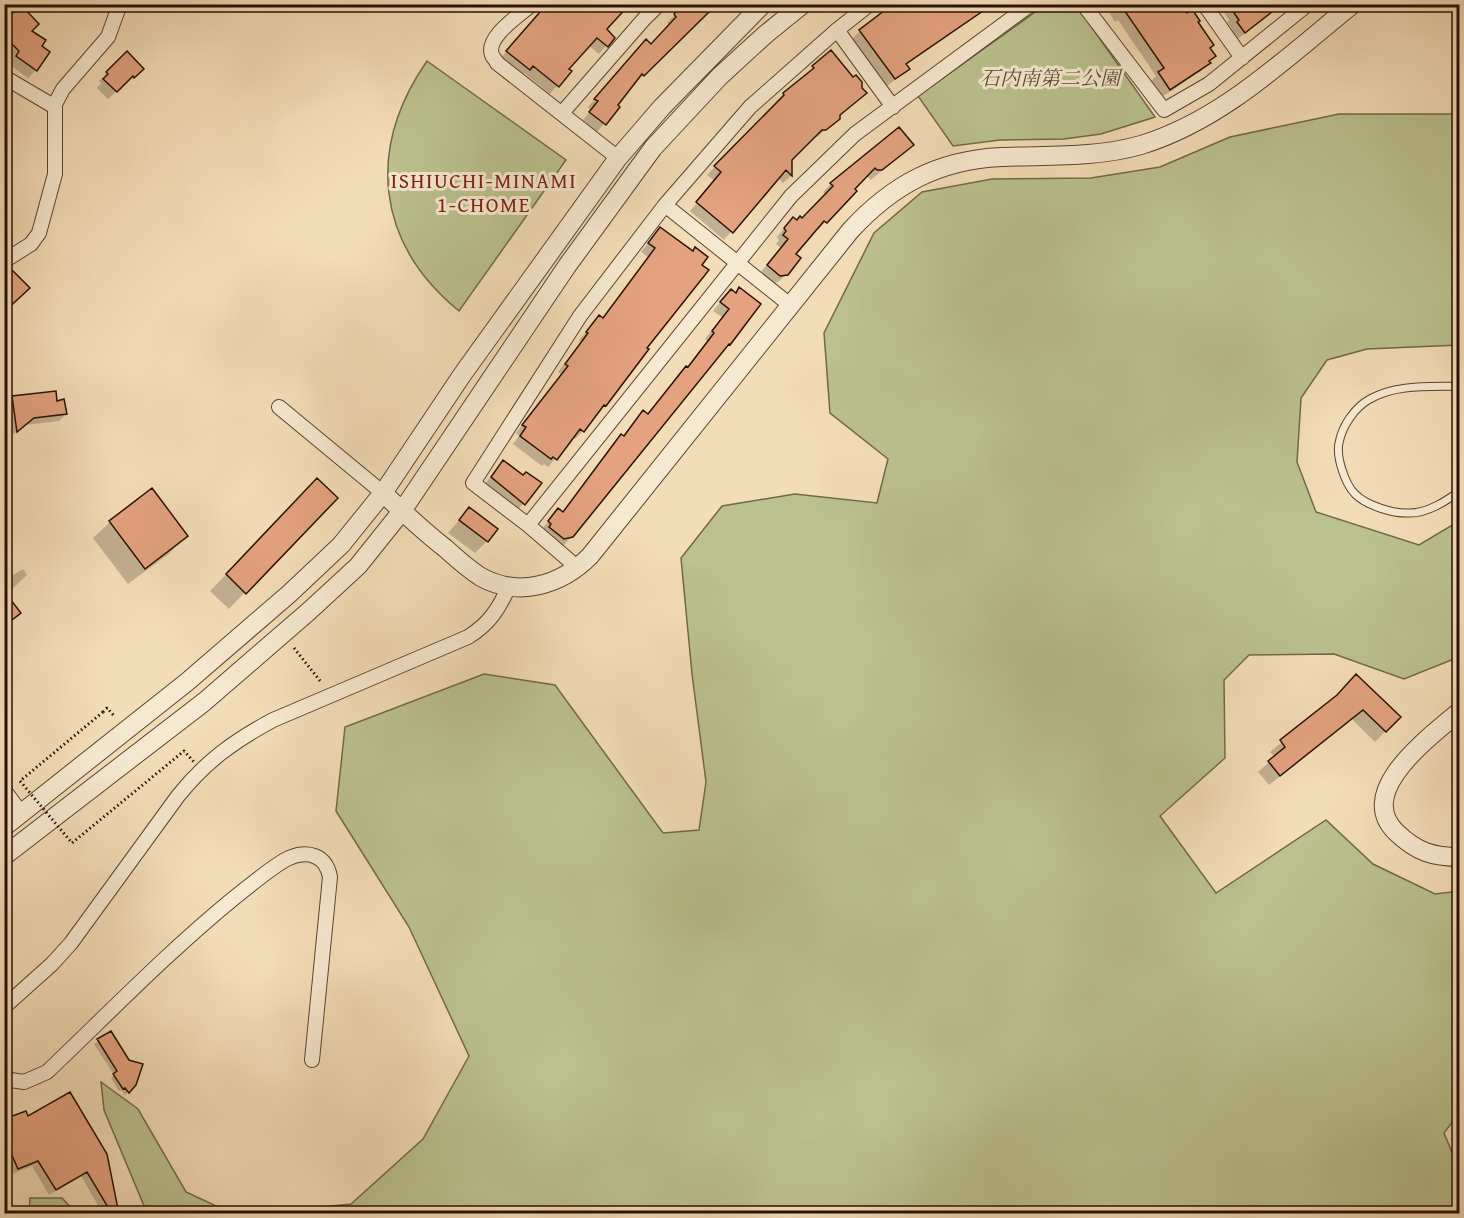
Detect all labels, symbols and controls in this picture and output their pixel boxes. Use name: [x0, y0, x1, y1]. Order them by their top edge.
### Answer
park label: 石内南第二公園: [980, 63, 1123, 92]
district label: ISHIUCHI-MINAMI 1-CHOME: [391, 165, 577, 220]

